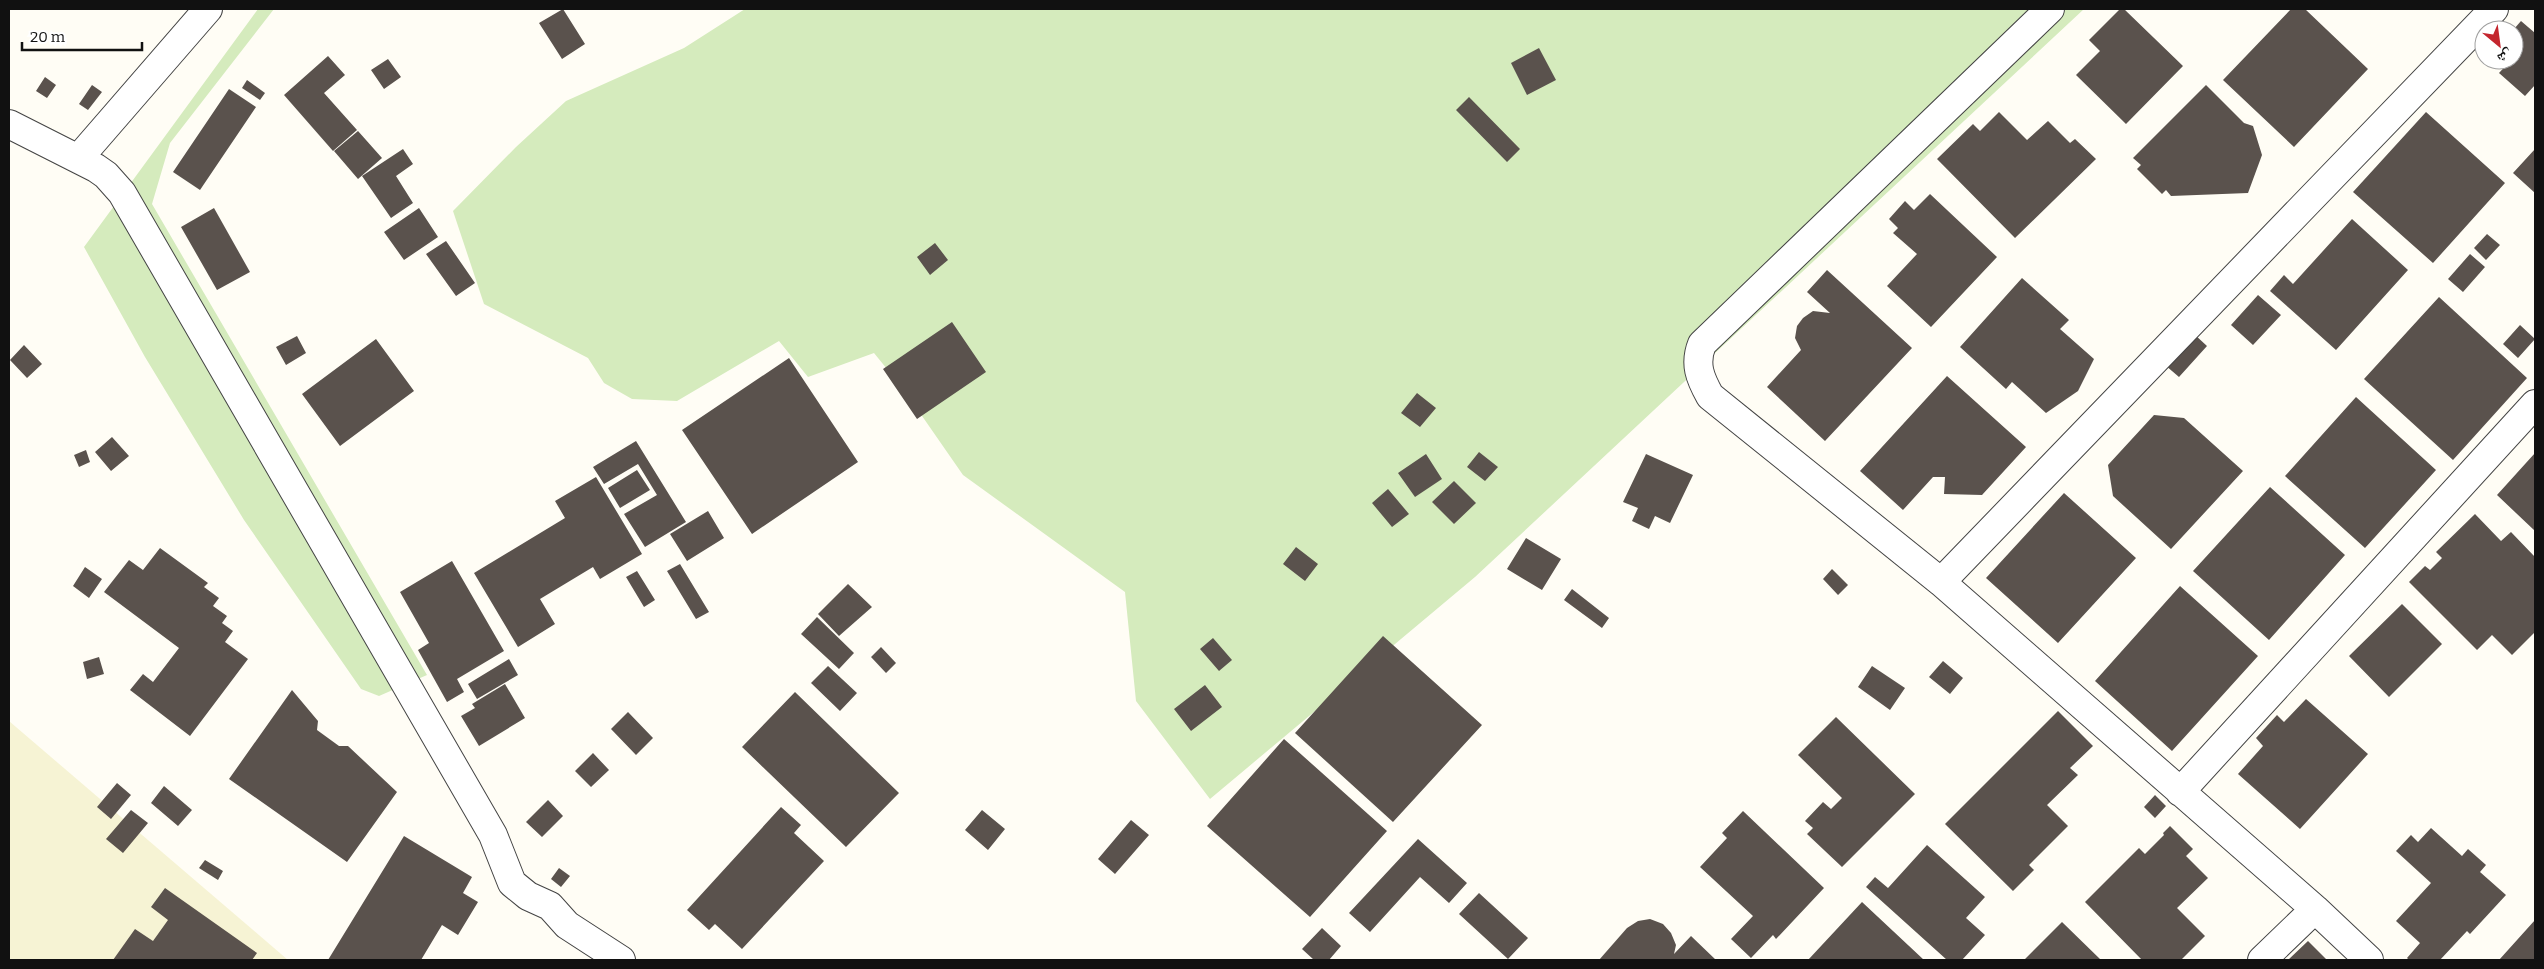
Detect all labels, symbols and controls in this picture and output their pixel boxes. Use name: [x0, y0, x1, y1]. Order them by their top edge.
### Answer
scale bar: [22, 20, 142, 52]
north arrow: [2474, 20, 2524, 70]
text: 20 m: [30, 28, 66, 46]
text: ش: [2494, 45, 2516, 67]

